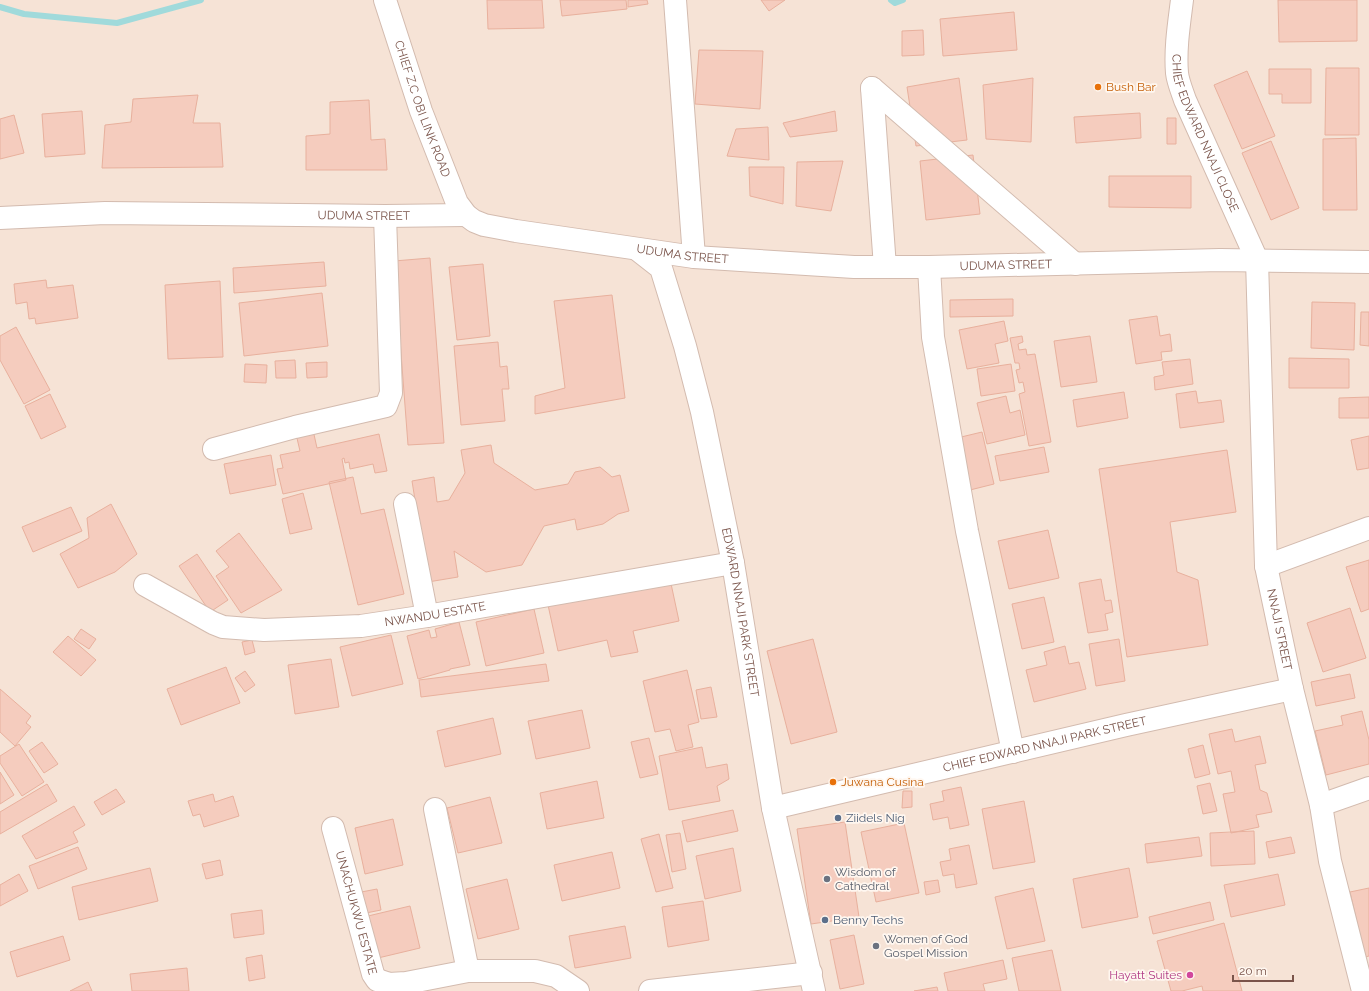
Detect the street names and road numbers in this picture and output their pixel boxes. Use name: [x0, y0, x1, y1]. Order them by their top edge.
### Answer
street label: CHIEF Z.C OBI LINK ROAD: [392, 39, 453, 180]
street label: CHIEF EDWARD NNAJI CLOSE: [1169, 54, 1242, 214]
street label: UDUMA STREET: [318, 208, 411, 223]
street label: UDUMA STREET: [636, 242, 730, 266]
street label: UDUMA STREET: [960, 257, 1053, 273]
street label: EDWARD NNAJI PARK STREET: [719, 526, 762, 699]
street label: NNAJI STREET: [1264, 587, 1295, 672]
street label: NWANDU ESTATE: [384, 599, 487, 629]
street label: CHIEF EDWARD NNAJI PARK STREET: [941, 714, 1148, 775]
street label: UNACHUKWU ESTATE: [333, 849, 380, 976]

